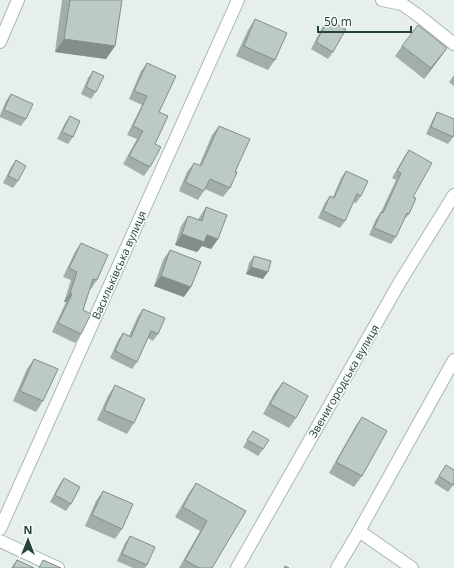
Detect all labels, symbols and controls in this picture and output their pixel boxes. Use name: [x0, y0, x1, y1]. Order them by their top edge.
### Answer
scale bar: [318, 8, 411, 34]
text: 50 m: [324, 13, 352, 30]
street label: Васильківська вулиця: [88, 208, 149, 322]
street label: Звенигородська вулиця: [305, 321, 382, 440]
north arrow: [8, 520, 48, 560]
text: N: [24, 522, 32, 537]

